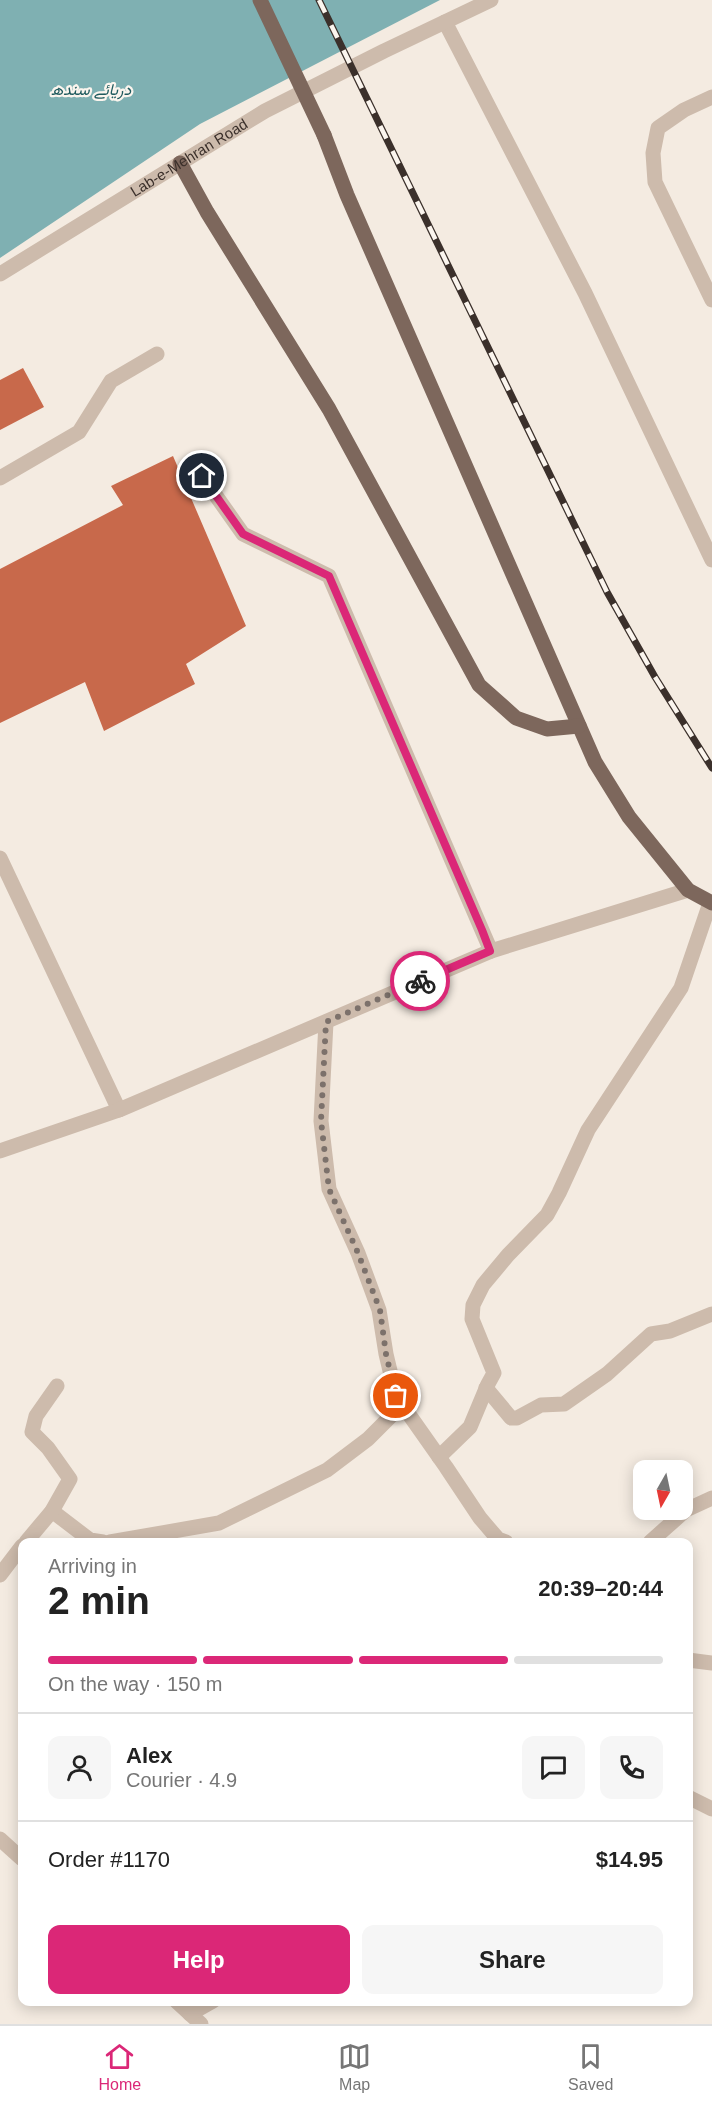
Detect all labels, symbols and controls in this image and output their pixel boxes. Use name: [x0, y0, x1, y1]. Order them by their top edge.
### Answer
water label: دریائے سندھ: [51, 81, 131, 100]
street label: Lab-e-Mehran Road: [127, 115, 250, 200]
pin: [176, 450, 227, 501]
icon: home: [185, 459, 218, 492]
courier: [390, 951, 450, 1011]
icon: bike: [404, 965, 437, 998]
pin: [370, 1370, 421, 1421]
icon: bag: [379, 1379, 412, 1412]
north arrow: [633, 1460, 693, 1520]
map controls: [633, 1460, 693, 1520]
text: Arriving in: [48, 1555, 137, 1577]
text: 20:39–20:44: [538, 1576, 663, 1601]
text: 2 min: [48, 1579, 150, 1622]
text: On the way · 150 m: [48, 1673, 223, 1695]
button: person: [48, 1736, 111, 1799]
button: chat: [522, 1736, 585, 1799]
button: phone: [600, 1736, 663, 1799]
text: Alex: [126, 1743, 172, 1768]
text: Courier · 4.9: [126, 1769, 237, 1791]
text: Order #1170: [48, 1847, 170, 1872]
text: $14.95: [596, 1847, 663, 1872]
button: Help: [48, 1925, 350, 1994]
button: Share: [362, 1925, 663, 1994]
tab: Home: [98, 2040, 141, 2094]
tab: Map: [338, 2040, 371, 2094]
tab: Saved: [568, 2040, 613, 2094]

